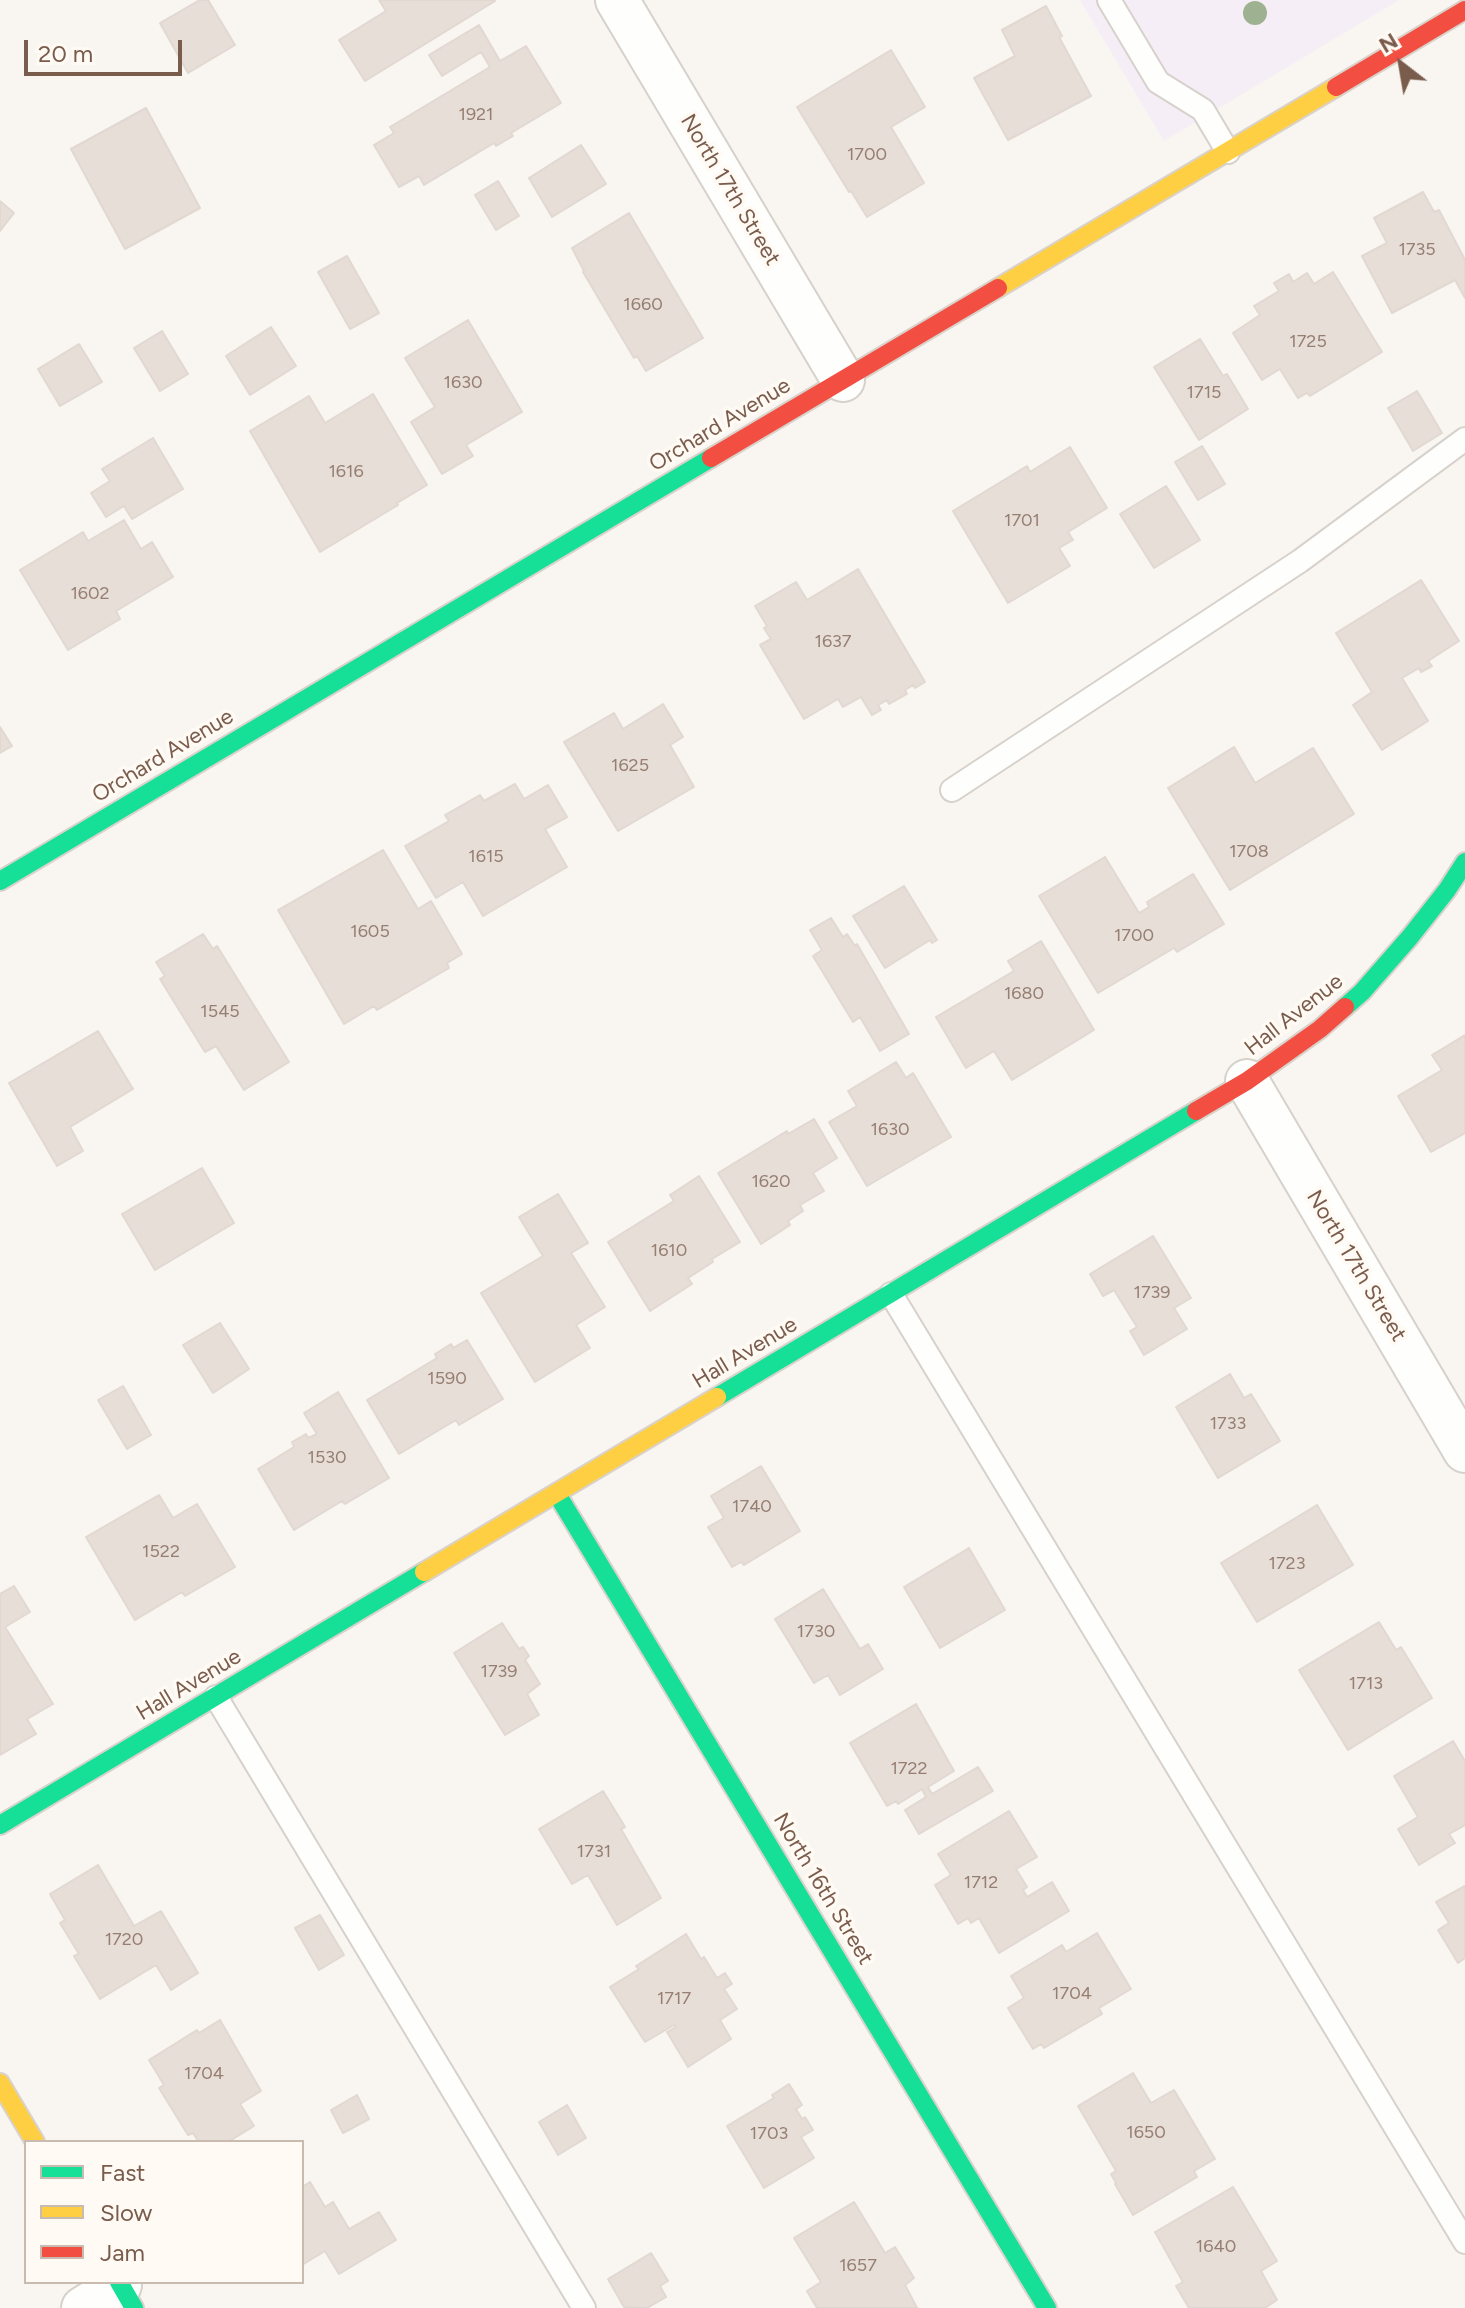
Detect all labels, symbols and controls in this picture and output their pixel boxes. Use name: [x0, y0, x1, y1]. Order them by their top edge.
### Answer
scale bar: [28, 24, 186, 74]
north arrow: [1361, 24, 1441, 104]
text: N: [1374, 27, 1403, 59]
text: 20 m: [38, 39, 93, 68]
house number: 1921: [458, 104, 494, 126]
street label: North 17th Street: [674, 110, 786, 270]
house number: 1700: [847, 144, 887, 166]
house number: 1735: [1398, 239, 1436, 261]
house number: 1660: [623, 294, 663, 316]
house number: 1725: [1289, 331, 1327, 353]
house number: 1630: [444, 372, 482, 394]
street label: Orchard Avenue: [645, 372, 795, 478]
house number: 1715: [1187, 382, 1221, 404]
house number: 1616: [328, 461, 364, 483]
house number: 1701: [1004, 510, 1040, 532]
house number: 1602: [70, 583, 110, 605]
house number: 1637: [814, 631, 852, 653]
street label: Orchard Avenue: [88, 703, 238, 809]
house number: 1625: [611, 755, 649, 777]
house number: 1708: [1229, 841, 1269, 863]
house number: 1615: [468, 846, 504, 868]
house number: 1605: [350, 921, 390, 943]
house number: 1700: [1114, 925, 1154, 947]
street label: Hall Avenue: [1240, 969, 1348, 1061]
house number: 1680: [1004, 983, 1044, 1005]
house number: 1545: [200, 1001, 240, 1023]
house number: 1630: [871, 1119, 909, 1141]
house number: 1620: [751, 1171, 791, 1193]
street label: North 17th Street: [1300, 1186, 1412, 1346]
house number: 1610: [651, 1240, 687, 1262]
house number: 1739: [1133, 1282, 1171, 1304]
street label: Hall Avenue: [688, 1311, 802, 1395]
house number: 1590: [427, 1368, 467, 1390]
house number: 1733: [1210, 1413, 1246, 1435]
house number: 1530: [307, 1447, 347, 1469]
house number: 1740: [732, 1496, 772, 1518]
house number: 1522: [142, 1541, 180, 1563]
house number: 1723: [1269, 1553, 1305, 1575]
house number: 1730: [797, 1621, 835, 1643]
street label: Hall Avenue: [132, 1643, 246, 1727]
house number: 1739: [480, 1661, 518, 1683]
house number: 1713: [1349, 1673, 1383, 1695]
house number: 1722: [890, 1758, 928, 1780]
street label: North 16th Street: [767, 1808, 879, 1970]
house number: 1731: [577, 1841, 611, 1863]
house number: 1712: [964, 1872, 998, 1894]
house number: 1720: [105, 1929, 143, 1951]
house number: 1704: [1052, 1983, 1092, 2005]
house number: 1717: [657, 1988, 691, 2010]
house number: 1704: [184, 2063, 224, 2085]
house number: 1650: [1126, 2122, 1166, 2144]
house number: 1703: [750, 2123, 788, 2145]
legend: [24, 2140, 304, 2284]
text: Fast: [100, 2158, 145, 2187]
text: Slow: [100, 2198, 152, 2227]
house number: 1640: [1196, 2236, 1236, 2258]
text: Jam: [100, 2238, 145, 2267]
house number: 1657: [839, 2255, 877, 2277]

